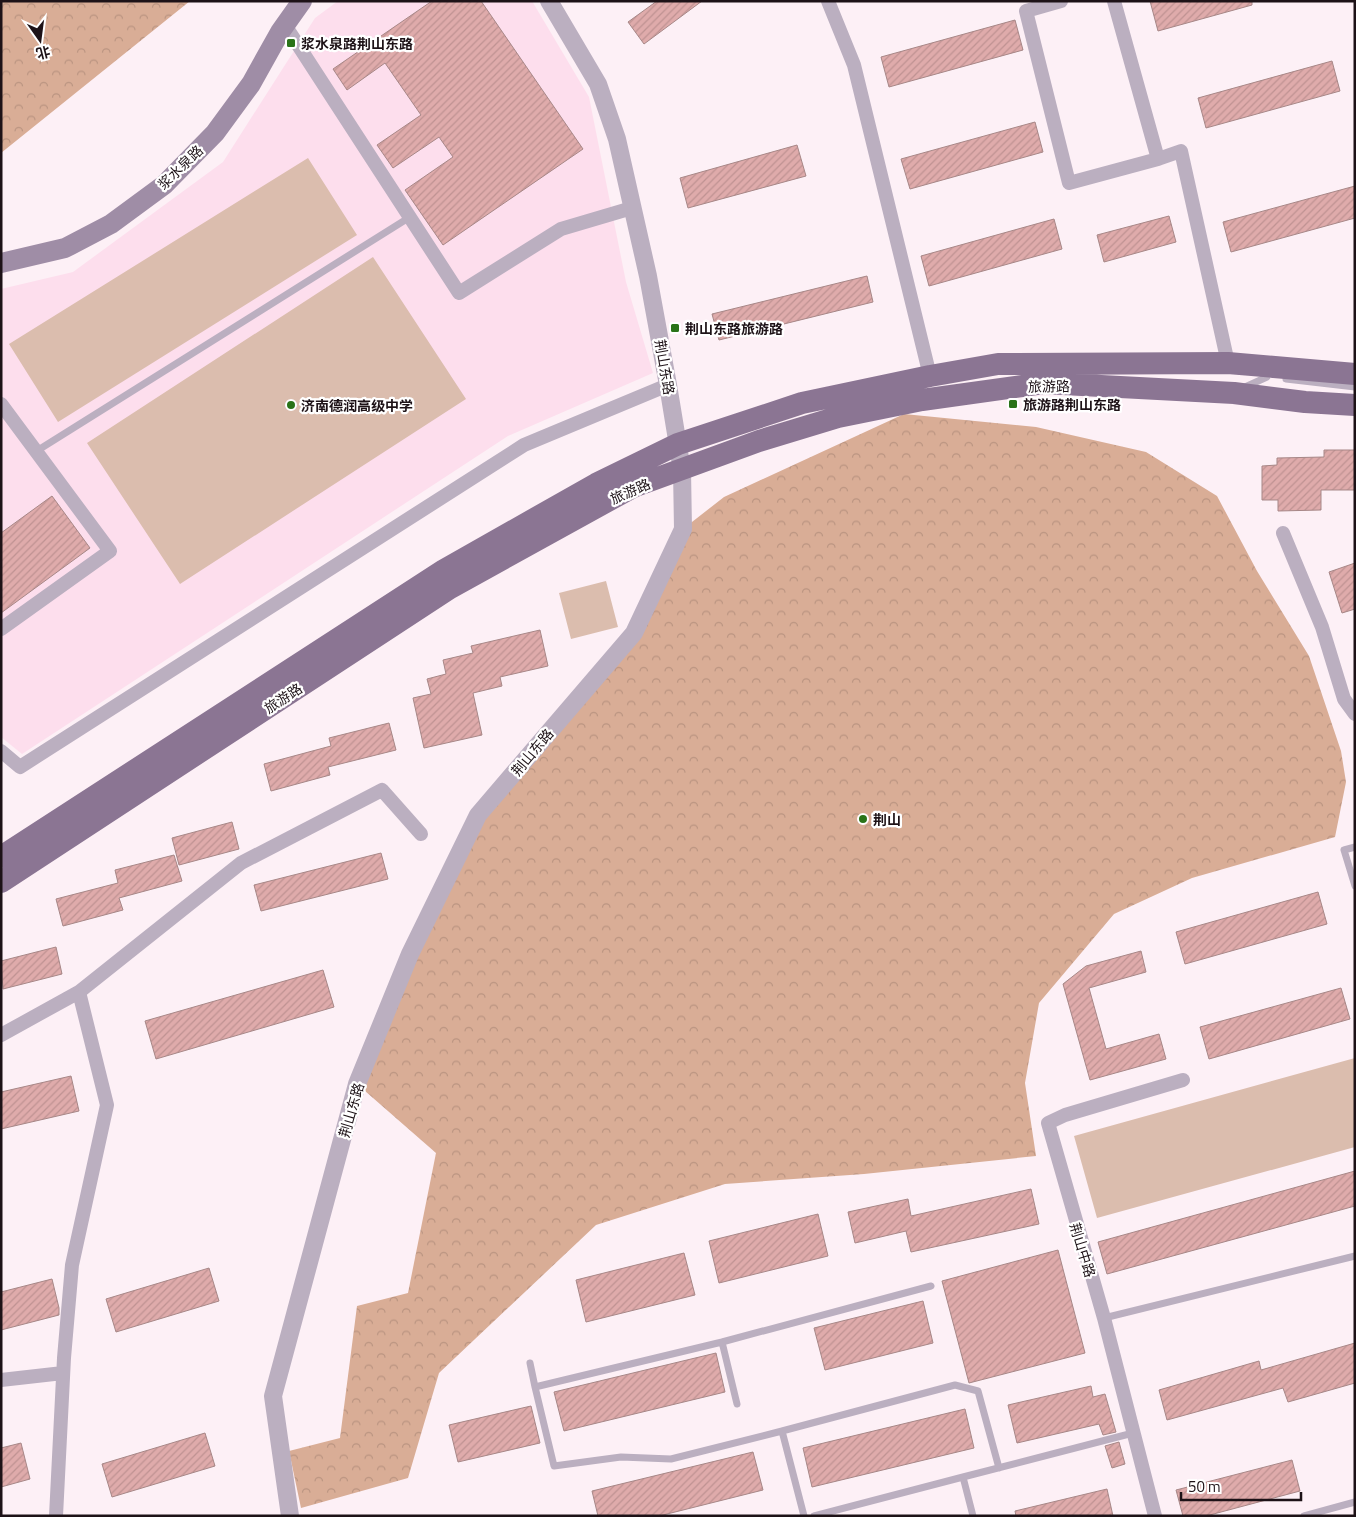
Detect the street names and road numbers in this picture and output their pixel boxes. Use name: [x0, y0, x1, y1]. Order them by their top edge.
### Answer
street label: 浆水泉路: [153, 140, 207, 194]
street label: 荆山东路: [650, 338, 680, 396]
street label: 旅游路: [1028, 375, 1070, 397]
street label: 旅游路: [607, 473, 653, 509]
street label: 旅游路: [260, 678, 306, 718]
street label: 荆山东路: [506, 724, 558, 780]
street label: 荆山东路: [333, 1080, 369, 1140]
street label: 荆山中路: [1065, 1220, 1101, 1280]

